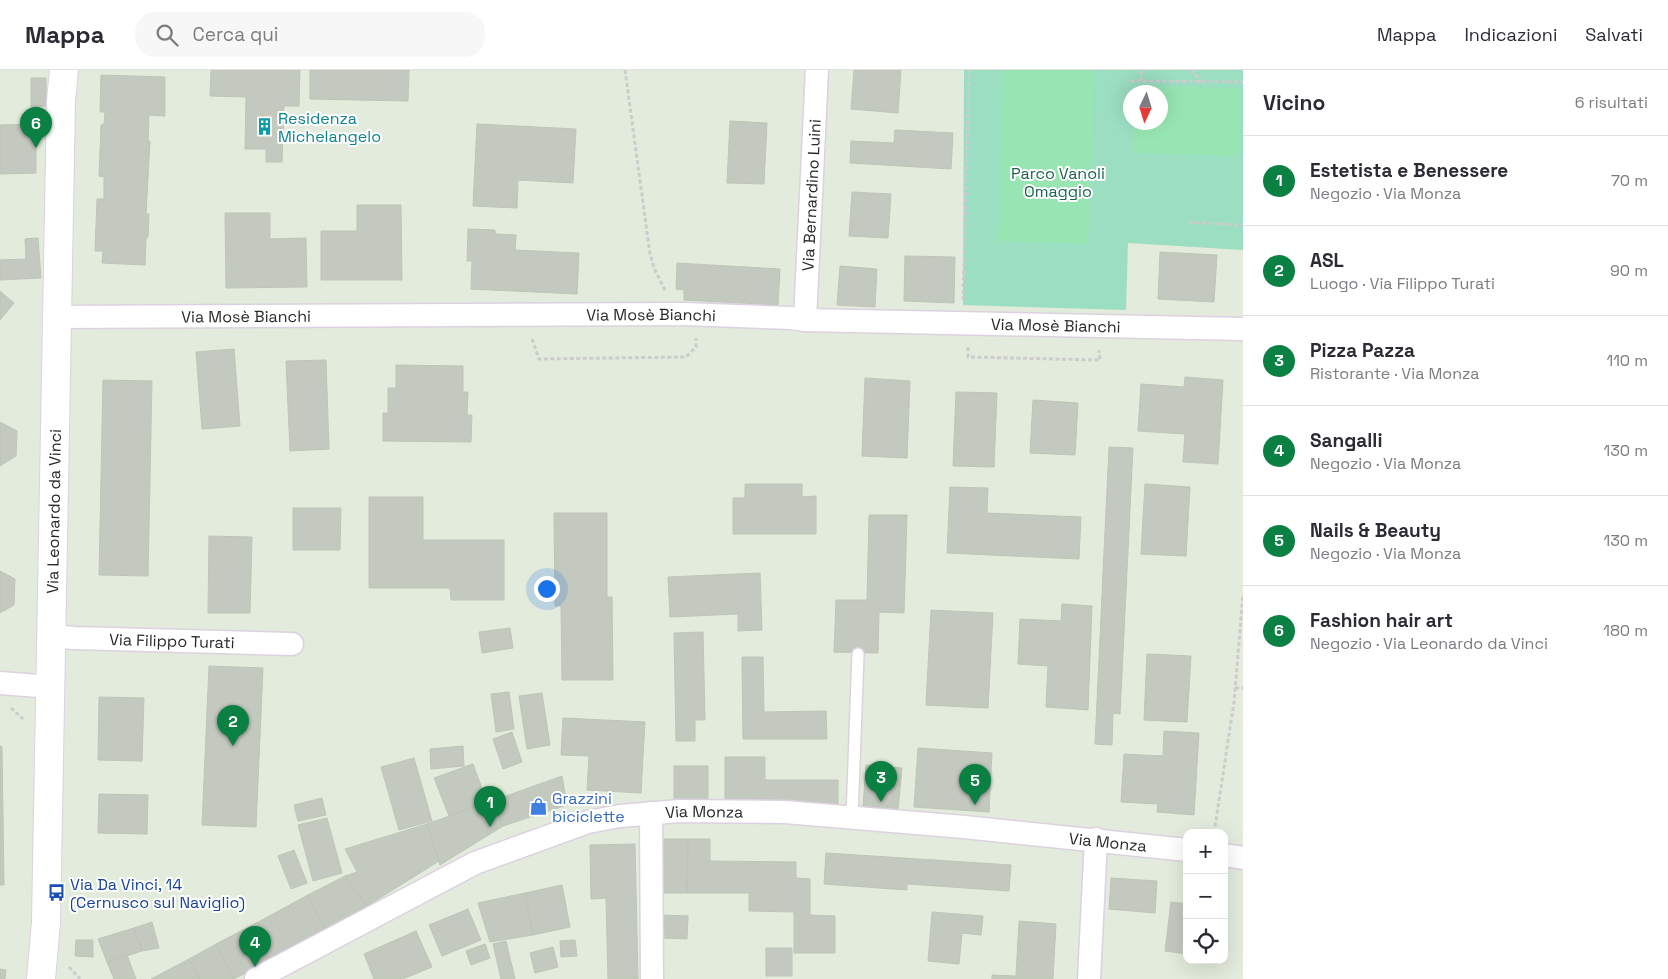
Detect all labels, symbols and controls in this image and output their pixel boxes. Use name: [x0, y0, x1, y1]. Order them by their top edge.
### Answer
search box: [135, 12, 485, 57]
text: Mappa: [25, 19, 105, 50]
icon: search: [153, 21, 181, 49]
text: Cerca qui: [193, 22, 279, 47]
text: Mappa: [1377, 23, 1436, 46]
text: Indicazioni: [1464, 23, 1557, 46]
text: Salvati: [1585, 23, 1643, 46]
north arrow: [1123, 85, 1168, 130]
text: Vicino: [1263, 89, 1325, 116]
text: 6 risultati: [1575, 92, 1648, 113]
pin: 6: [20, 107, 52, 148]
place label: Residenza Michelangelo: [278, 108, 381, 147]
building icon: Residenza Michelangelo: [254, 117, 274, 137]
street label: Via Bernardino Luini: [797, 119, 826, 272]
text: Estetista e Benessere: [1310, 158, 1508, 183]
park label: Parco Vanoli Omaggio: [1011, 163, 1105, 202]
text: 1: [1275, 170, 1283, 191]
text: 70 m: [1611, 170, 1648, 191]
text: Negozio · Via Monza: [1310, 183, 1461, 204]
text: ASL: [1310, 248, 1344, 273]
text: 2: [1274, 260, 1284, 281]
text: 90 m: [1610, 260, 1648, 281]
text: Luogo · Via Filippo Turati: [1310, 273, 1495, 294]
street label: Via Mosè Bianchi: [586, 304, 716, 326]
street label: Via Mosè Bianchi: [181, 306, 311, 327]
street label: Via Mosè Bianchi: [991, 314, 1121, 337]
text: Pizza Pazza: [1310, 338, 1415, 363]
text: 3: [1274, 350, 1284, 371]
text: 110 m: [1606, 350, 1648, 371]
text: Ristorante · Via Monza: [1310, 363, 1479, 384]
text: Sangalli: [1310, 428, 1382, 453]
street label: Via Leonardo da Vinci: [42, 429, 66, 594]
text: 4: [1274, 440, 1284, 461]
text: 130 m: [1604, 440, 1648, 461]
text: Negozio · Via Monza: [1310, 453, 1461, 474]
text: Nails & Beauty: [1310, 518, 1441, 543]
text: 5: [1274, 530, 1284, 551]
text: 130 m: [1604, 530, 1648, 551]
text: Negozio · Via Monza: [1310, 543, 1461, 564]
your location: [534, 576, 560, 602]
text: Fashion hair art: [1310, 608, 1453, 633]
text: 6: [1274, 620, 1284, 641]
text: 180 m: [1603, 620, 1648, 641]
street label: Via Filippo Turati: [109, 629, 235, 653]
text: Negozio · Via Leonardo da Vinci: [1310, 633, 1548, 654]
pin: 2: [217, 705, 249, 746]
pin: 3: [865, 761, 897, 802]
pin: 5: [959, 764, 991, 805]
pin: 1: [474, 786, 506, 827]
place label: Grazzini biciclette: [552, 788, 625, 827]
shop icon: Grazzini biciclette: [528, 797, 548, 817]
street label: Via Monza: [664, 801, 743, 823]
street label: Via Monza: [1068, 828, 1148, 857]
map controls: [1183, 829, 1228, 964]
button: +: [1183, 829, 1228, 874]
place label: Via Da Vinci, 14 (Cernusco sul Naviglio): [70, 874, 245, 913]
button: −: [1183, 874, 1228, 919]
bus stop icon: Via Da Vinci, 14 (Cernusco sul Naviglio): [46, 883, 66, 903]
button: locate: [1183, 919, 1228, 964]
pin: 4: [239, 926, 271, 967]

